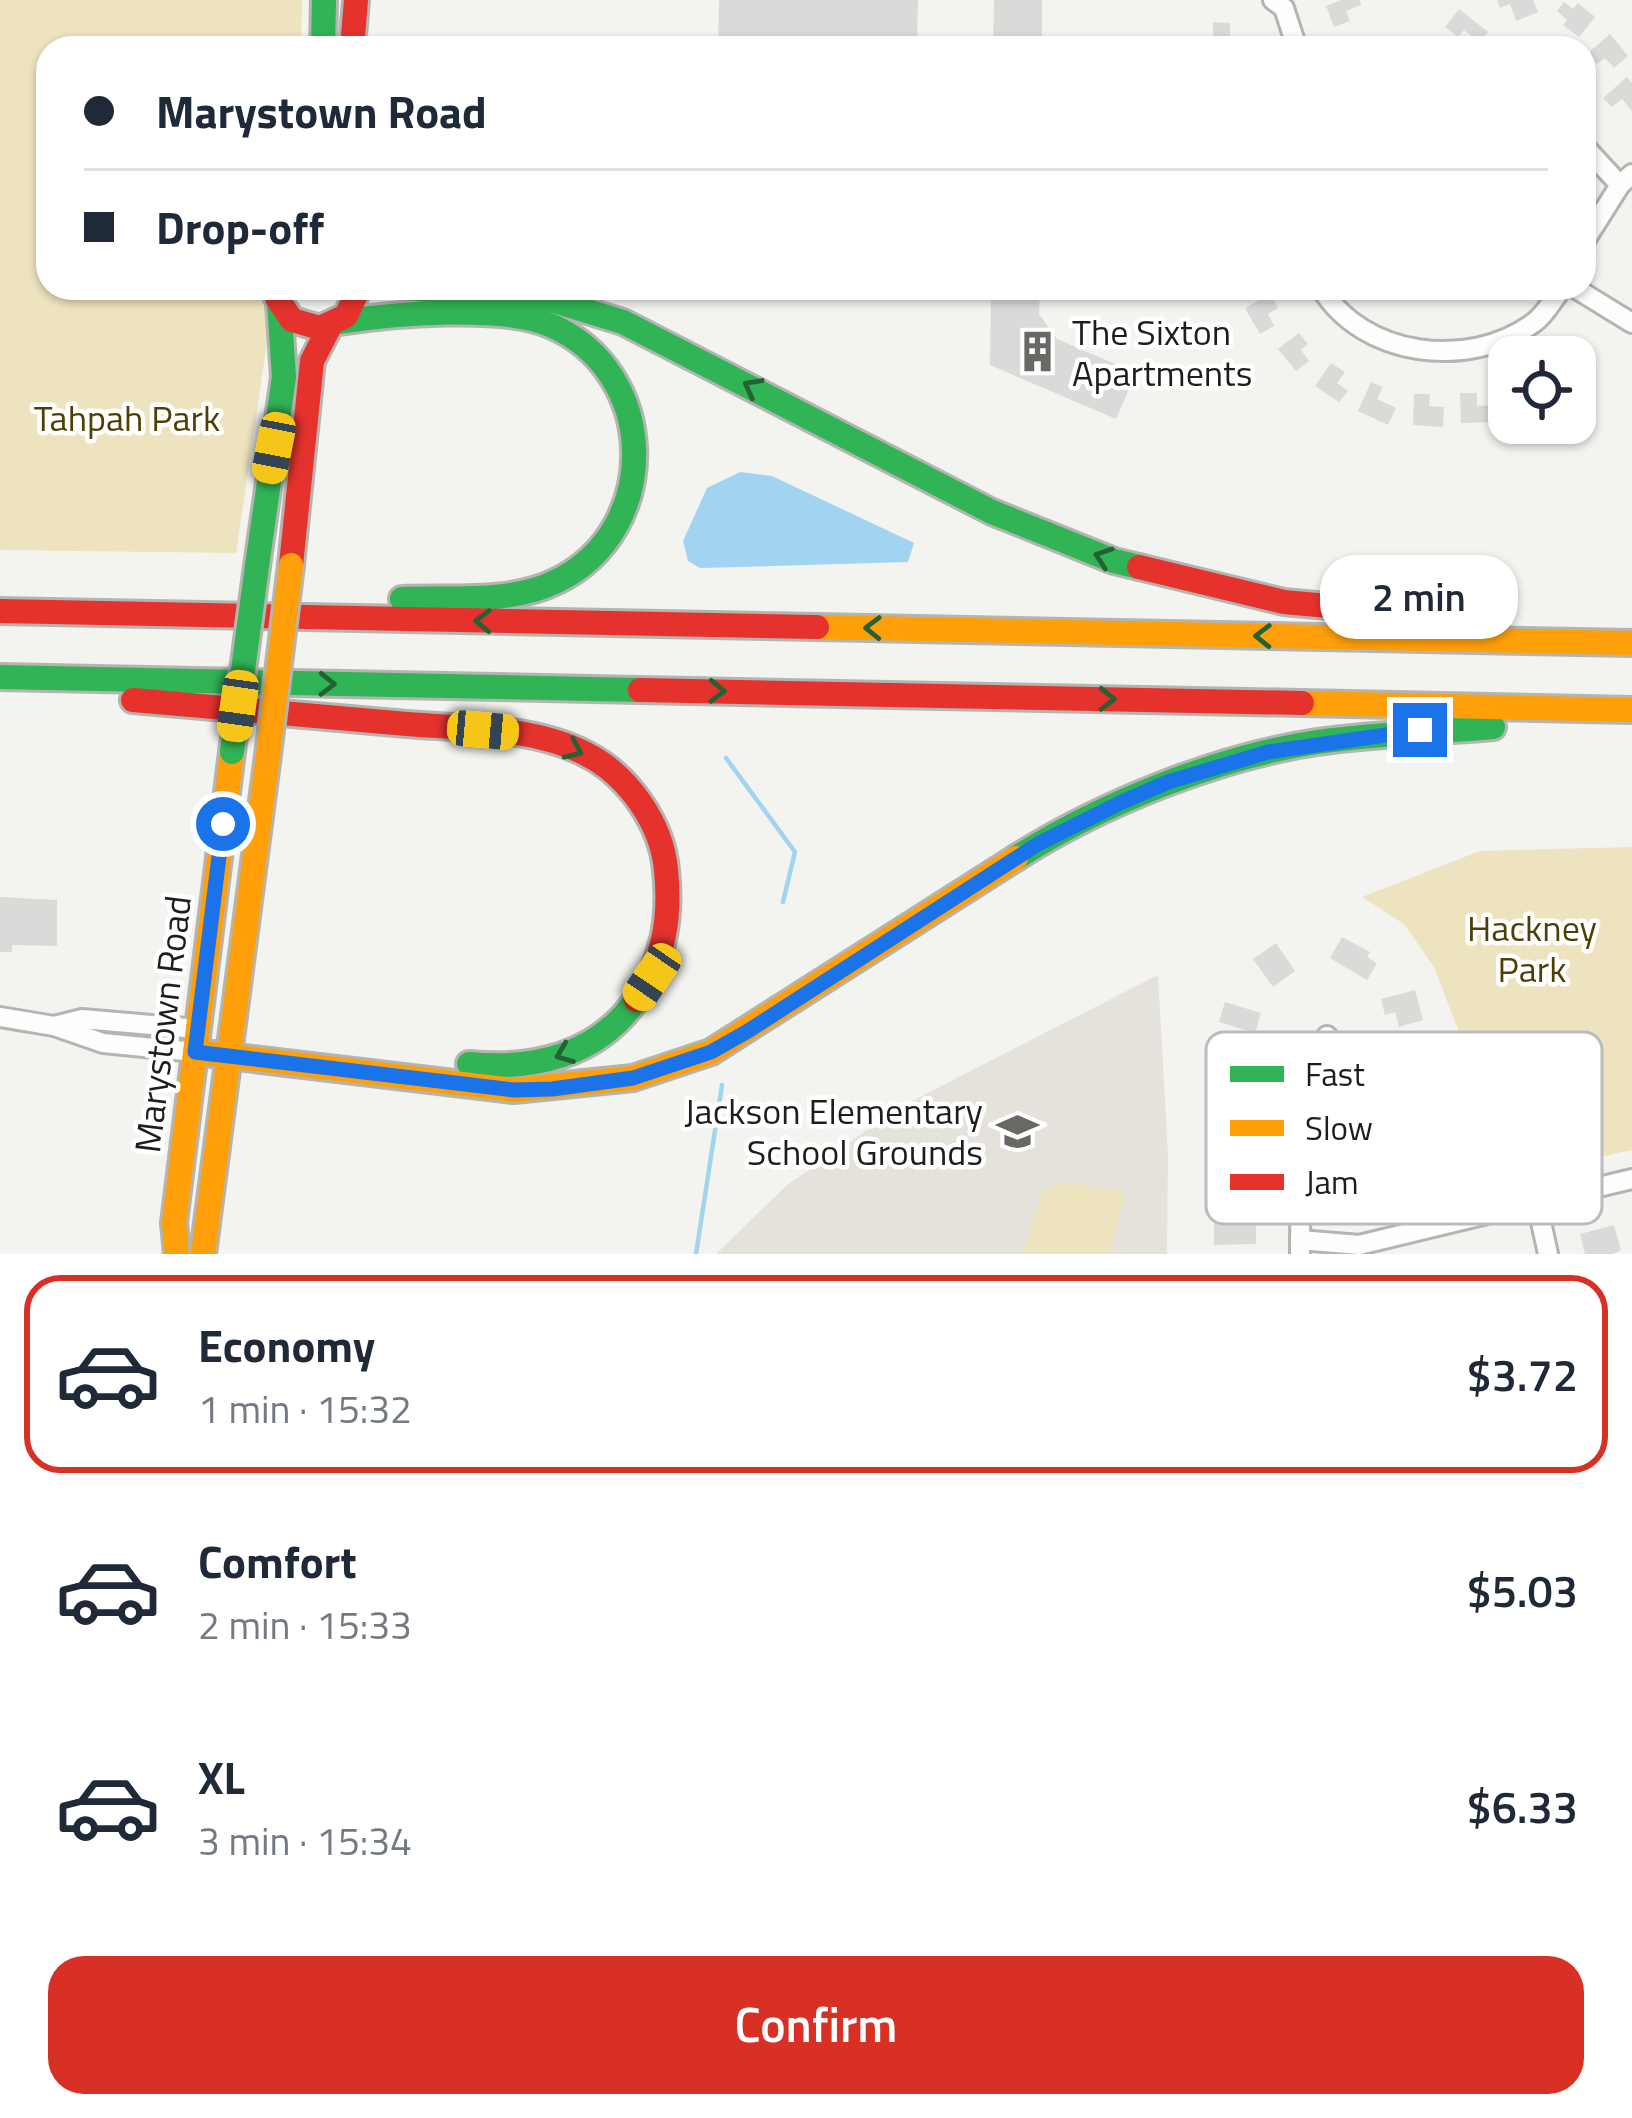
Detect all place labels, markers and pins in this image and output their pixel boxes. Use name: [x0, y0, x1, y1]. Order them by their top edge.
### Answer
place label: The Sixton Apartments: [1072, 304, 1252, 400]
building icon: The Sixton Apartments: [1015, 329, 1061, 375]
place label: Jackson Elementary School Grounds: [684, 1083, 983, 1179]
school or university icon: Jackson Elementary School Grounds: [994, 1108, 1040, 1154]

